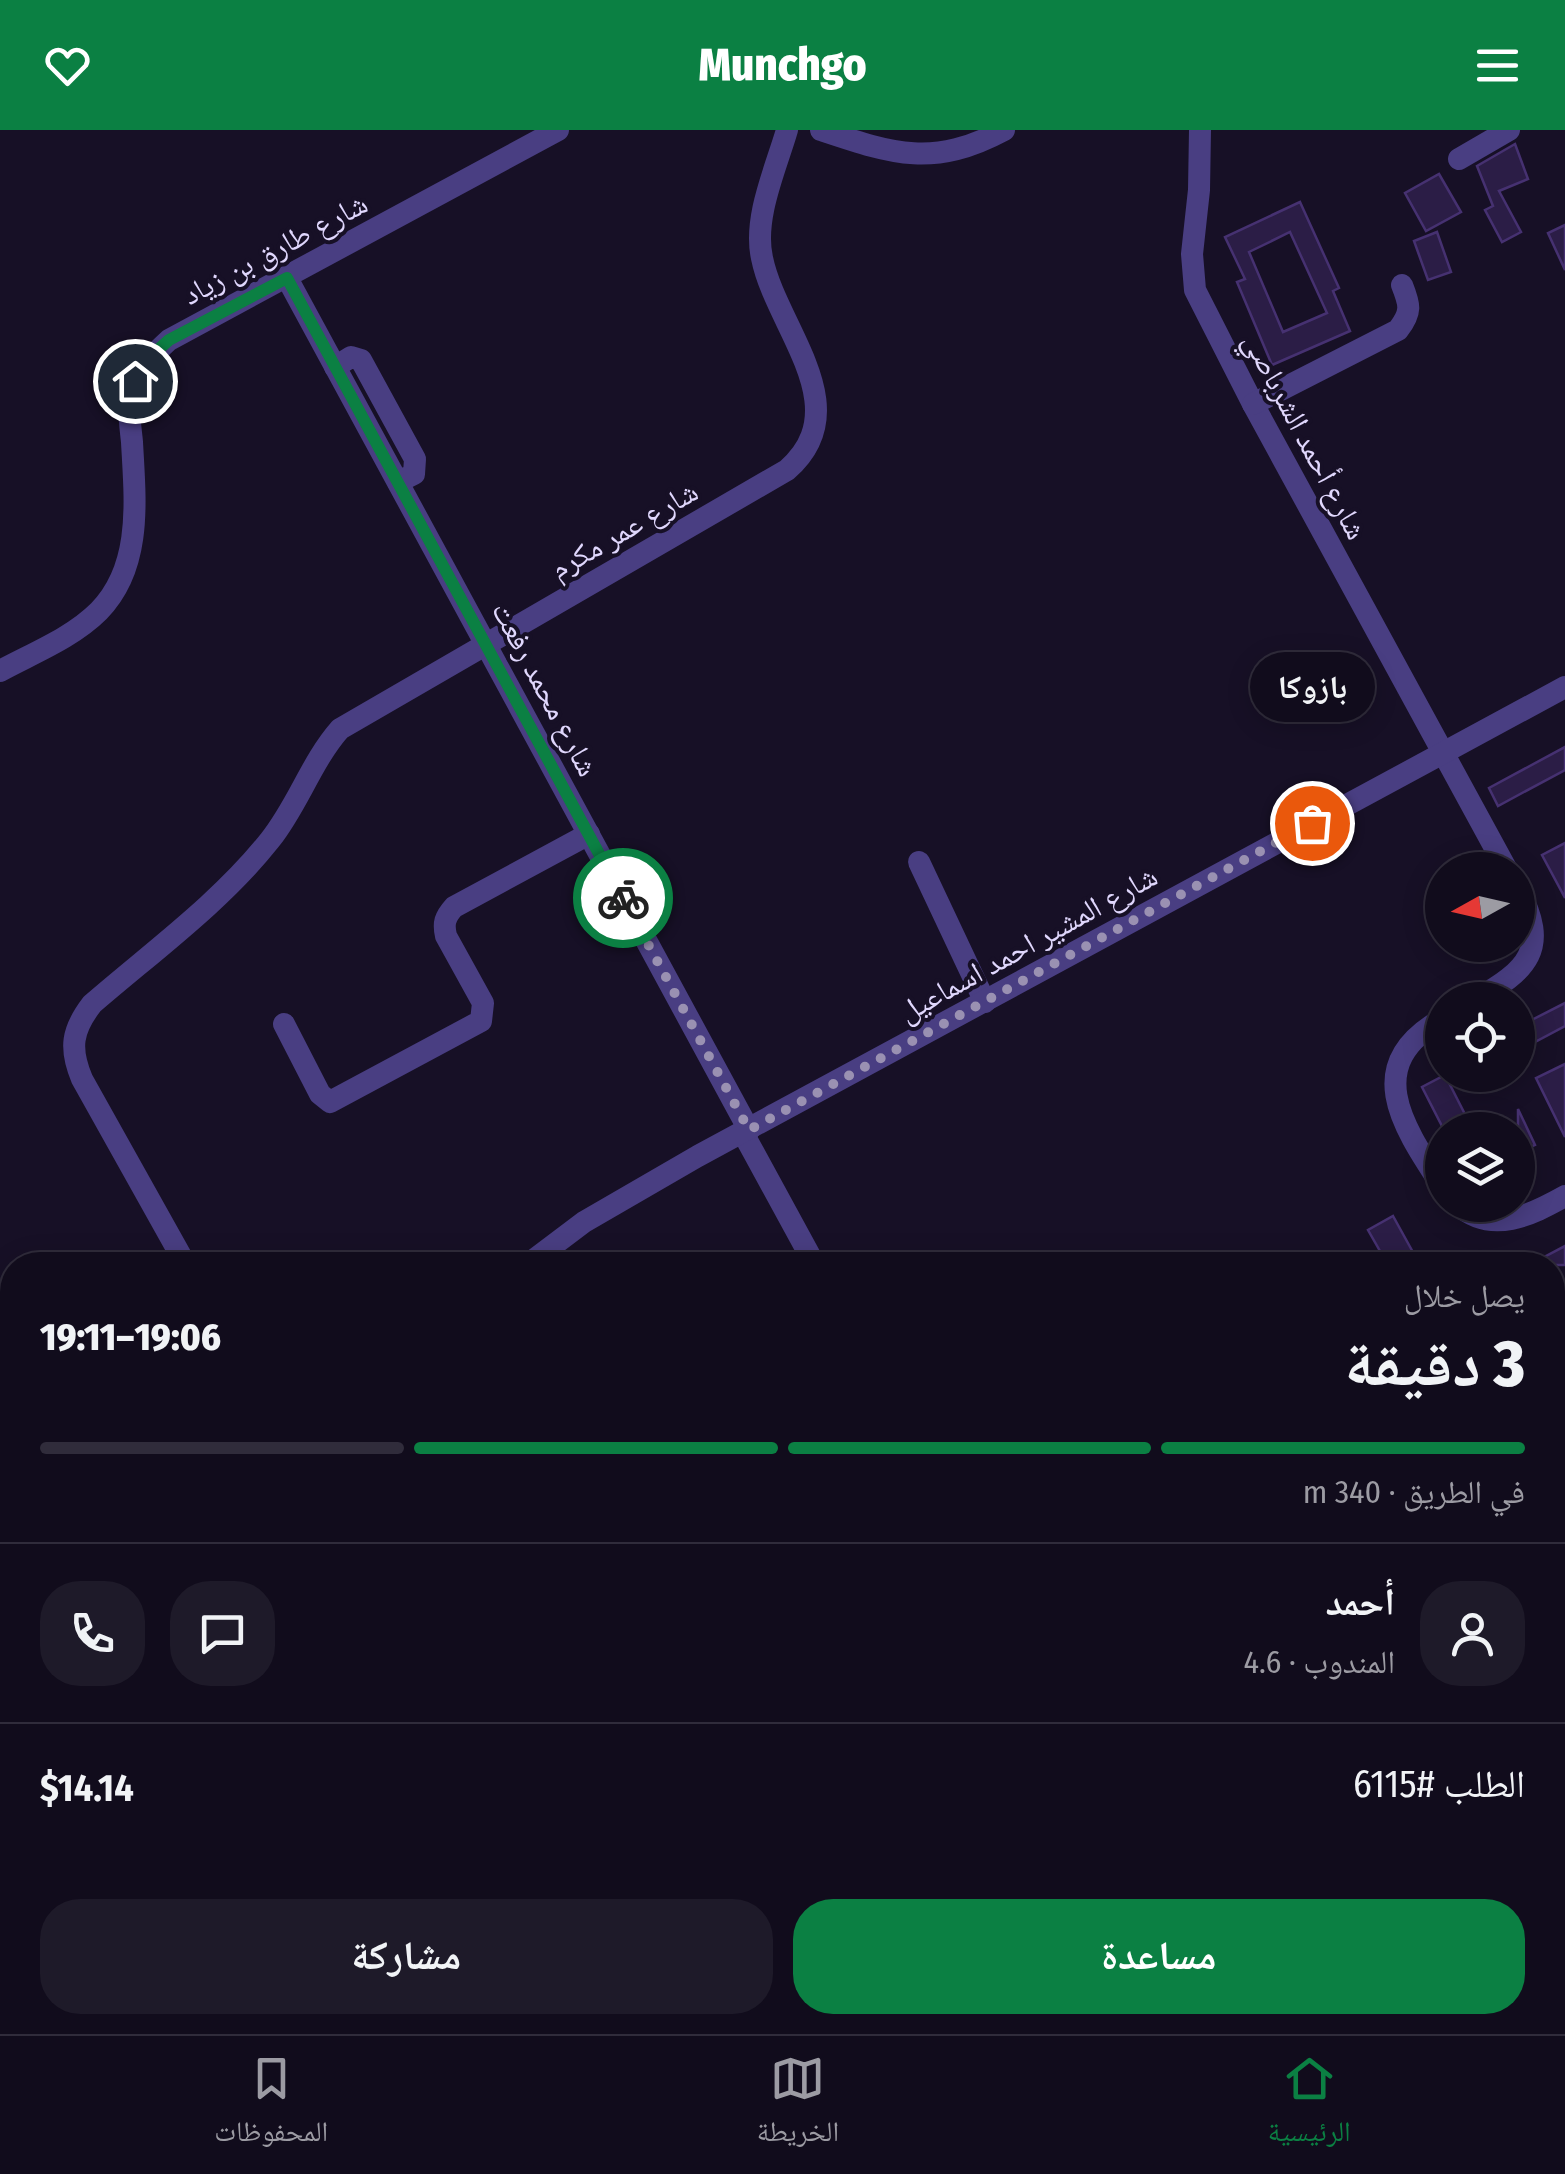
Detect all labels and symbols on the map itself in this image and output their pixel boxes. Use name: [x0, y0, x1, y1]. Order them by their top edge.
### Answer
street label: شارع طارق بن زياد: [176, 185, 374, 314]
street label: شارع أحمد الشرباصي: [1230, 326, 1375, 548]
pin: [93, 339, 178, 424]
street label: شارع عمر مكرم: [544, 473, 705, 588]
street label: شارع محمد رفعت: [483, 596, 606, 783]
callout: بازوكا: [1250, 653, 1374, 723]
pin: [1270, 781, 1355, 866]
courier: [573, 848, 673, 948]
north arrow: [1425, 852, 1535, 962]
street label: شارع المشير احمد اسماعيل: [892, 858, 1164, 1031]

